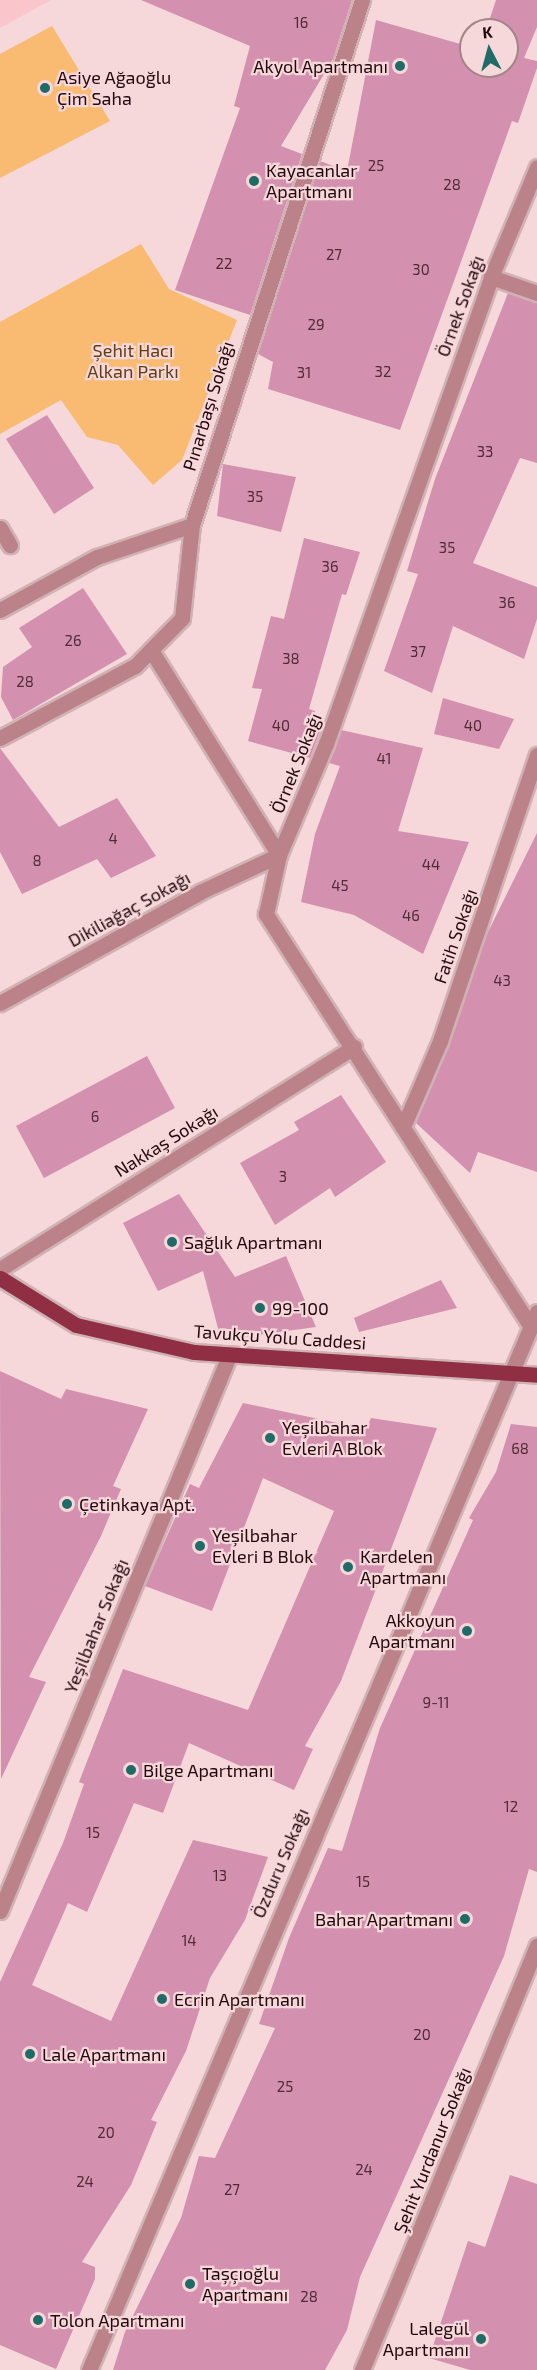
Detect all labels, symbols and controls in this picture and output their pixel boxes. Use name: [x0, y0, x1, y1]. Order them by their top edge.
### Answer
house number: 16: [294, 14, 308, 32]
north arrow: [459, 18, 519, 78]
text: K: [481, 22, 493, 42]
place label: Akyol Apartmanı: [252, 55, 388, 77]
marker: Akyol Apartmanı: [393, 59, 407, 73]
place label: Asiye Ağaoğlu Çim Saha: [57, 67, 172, 110]
marker: Asiye Ağaoğlu Çim Saha: [38, 81, 52, 95]
house number: 25: [368, 157, 384, 175]
place label: Kayacanlar Apartmanı: [266, 160, 357, 202]
marker: Kayacanlar Apartmanı: [247, 174, 261, 188]
house number: 28: [443, 176, 461, 194]
house number: 27: [326, 246, 342, 264]
street label: Örnek Sokağı: [432, 252, 488, 360]
house number: 22: [216, 255, 232, 273]
house number: 30: [412, 261, 430, 279]
house number: 29: [307, 316, 325, 334]
street label: Pınarbaşı Sokağı: [178, 339, 238, 473]
park label: Şehit Hacı Alkan Parkı: [87, 340, 179, 382]
house number: 32: [375, 363, 391, 381]
house number: 31: [297, 364, 311, 382]
house number: 33: [477, 443, 493, 461]
house number: 35: [247, 488, 263, 506]
house number: 35: [439, 539, 455, 557]
house number: 36: [322, 558, 338, 576]
house number: 36: [499, 594, 515, 612]
house number: 26: [64, 632, 82, 650]
house number: 37: [410, 643, 426, 661]
house number: 38: [282, 650, 300, 668]
house number: 28: [16, 673, 34, 691]
street label: Örnek Sokağı: [266, 710, 326, 816]
house number: 40: [272, 717, 290, 735]
house number: 40: [464, 717, 482, 735]
house number: 41: [376, 750, 392, 768]
house number: 4: [108, 830, 118, 848]
house number: 8: [32, 852, 42, 870]
house number: 44: [422, 856, 440, 874]
street label: Dikiliağaç Sokağı: [64, 867, 194, 951]
house number: 45: [331, 877, 349, 895]
street label: Fatih Sokağı: [429, 886, 481, 986]
house number: 46: [402, 907, 420, 925]
house number: 43: [493, 972, 511, 990]
street label: Nakkaş Sokağı: [110, 1101, 222, 1181]
house number: 6: [91, 1108, 99, 1126]
house number: 3: [279, 1168, 287, 1186]
place label: Sağlık Apartmanı: [184, 1231, 323, 1253]
marker: Sağlık Apartmanı: [165, 1235, 179, 1249]
place label: 99-100: [272, 1297, 329, 1319]
marker: 99-100: [253, 1301, 267, 1315]
street label: Tavukçu Yolu Caddesi: [193, 1320, 367, 1354]
place label: Yeşilbahar Evleri A Blok: [282, 1417, 383, 1460]
marker: Yeşilbahar Evleri A Blok: [263, 1431, 277, 1445]
house number: 68: [511, 1440, 529, 1458]
place label: Çetinkaya Apt.: [79, 1493, 196, 1515]
marker: Çetinkaya Apt.: [60, 1497, 74, 1511]
place label: Yeşilbahar Evleri B Blok: [212, 1525, 313, 1568]
marker: Yeşilbahar Evleri B Blok: [193, 1539, 207, 1553]
place label: Kardelen Apartmanı: [360, 1546, 446, 1588]
street label: Yeşilbahar Sokağı: [59, 1556, 133, 1696]
marker: Kardelen Apartmanı: [341, 1560, 355, 1574]
place label: Akkoyun Apartmanı: [369, 1610, 455, 1652]
marker: Akkoyun Apartmanı: [460, 1624, 474, 1638]
house number: 9-11: [423, 1694, 449, 1712]
place label: Bilge Apartmanı: [143, 1759, 274, 1781]
marker: Bilge Apartmanı: [124, 1763, 138, 1777]
house number: 12: [504, 1798, 518, 1816]
street label: Özduru Sokağı: [247, 1805, 313, 1921]
house number: 15: [86, 1824, 100, 1842]
house number: 13: [213, 1867, 227, 1885]
house number: 15: [356, 1873, 370, 1891]
place label: Bahar Apartmanı: [314, 1908, 453, 1930]
marker: Bahar Apartmanı: [458, 1912, 472, 1926]
house number: 14: [181, 1932, 197, 1950]
place label: Ecrin Apartmanı: [174, 1988, 305, 2010]
marker: Ecrin Apartmanı: [155, 1992, 169, 2006]
house number: 20: [413, 2026, 431, 2044]
place label: Lale Apartmanı: [42, 2043, 166, 2065]
marker: Lale Apartmanı: [23, 2047, 37, 2061]
street label: Şehit Yurdanur Sokağı: [389, 2063, 475, 2237]
house number: 25: [277, 2078, 293, 2096]
house number: 20: [97, 2124, 115, 2142]
house number: 24: [355, 2161, 373, 2179]
house number: 24: [76, 2173, 94, 2191]
house number: 27: [224, 2181, 240, 2199]
place label: Taşçıoğlu Apartmanı: [202, 2263, 288, 2306]
marker: Taşçıoğlu Apartmanı: [183, 2277, 197, 2291]
house number: 28: [300, 2288, 318, 2306]
place label: Tolon Apartmanı: [50, 2309, 185, 2331]
marker: Tolon Apartmanı: [31, 2313, 45, 2327]
place label: Lalegül Apartmanı: [383, 2318, 469, 2360]
marker: Lalegül Apartmanı: [474, 2332, 488, 2346]

